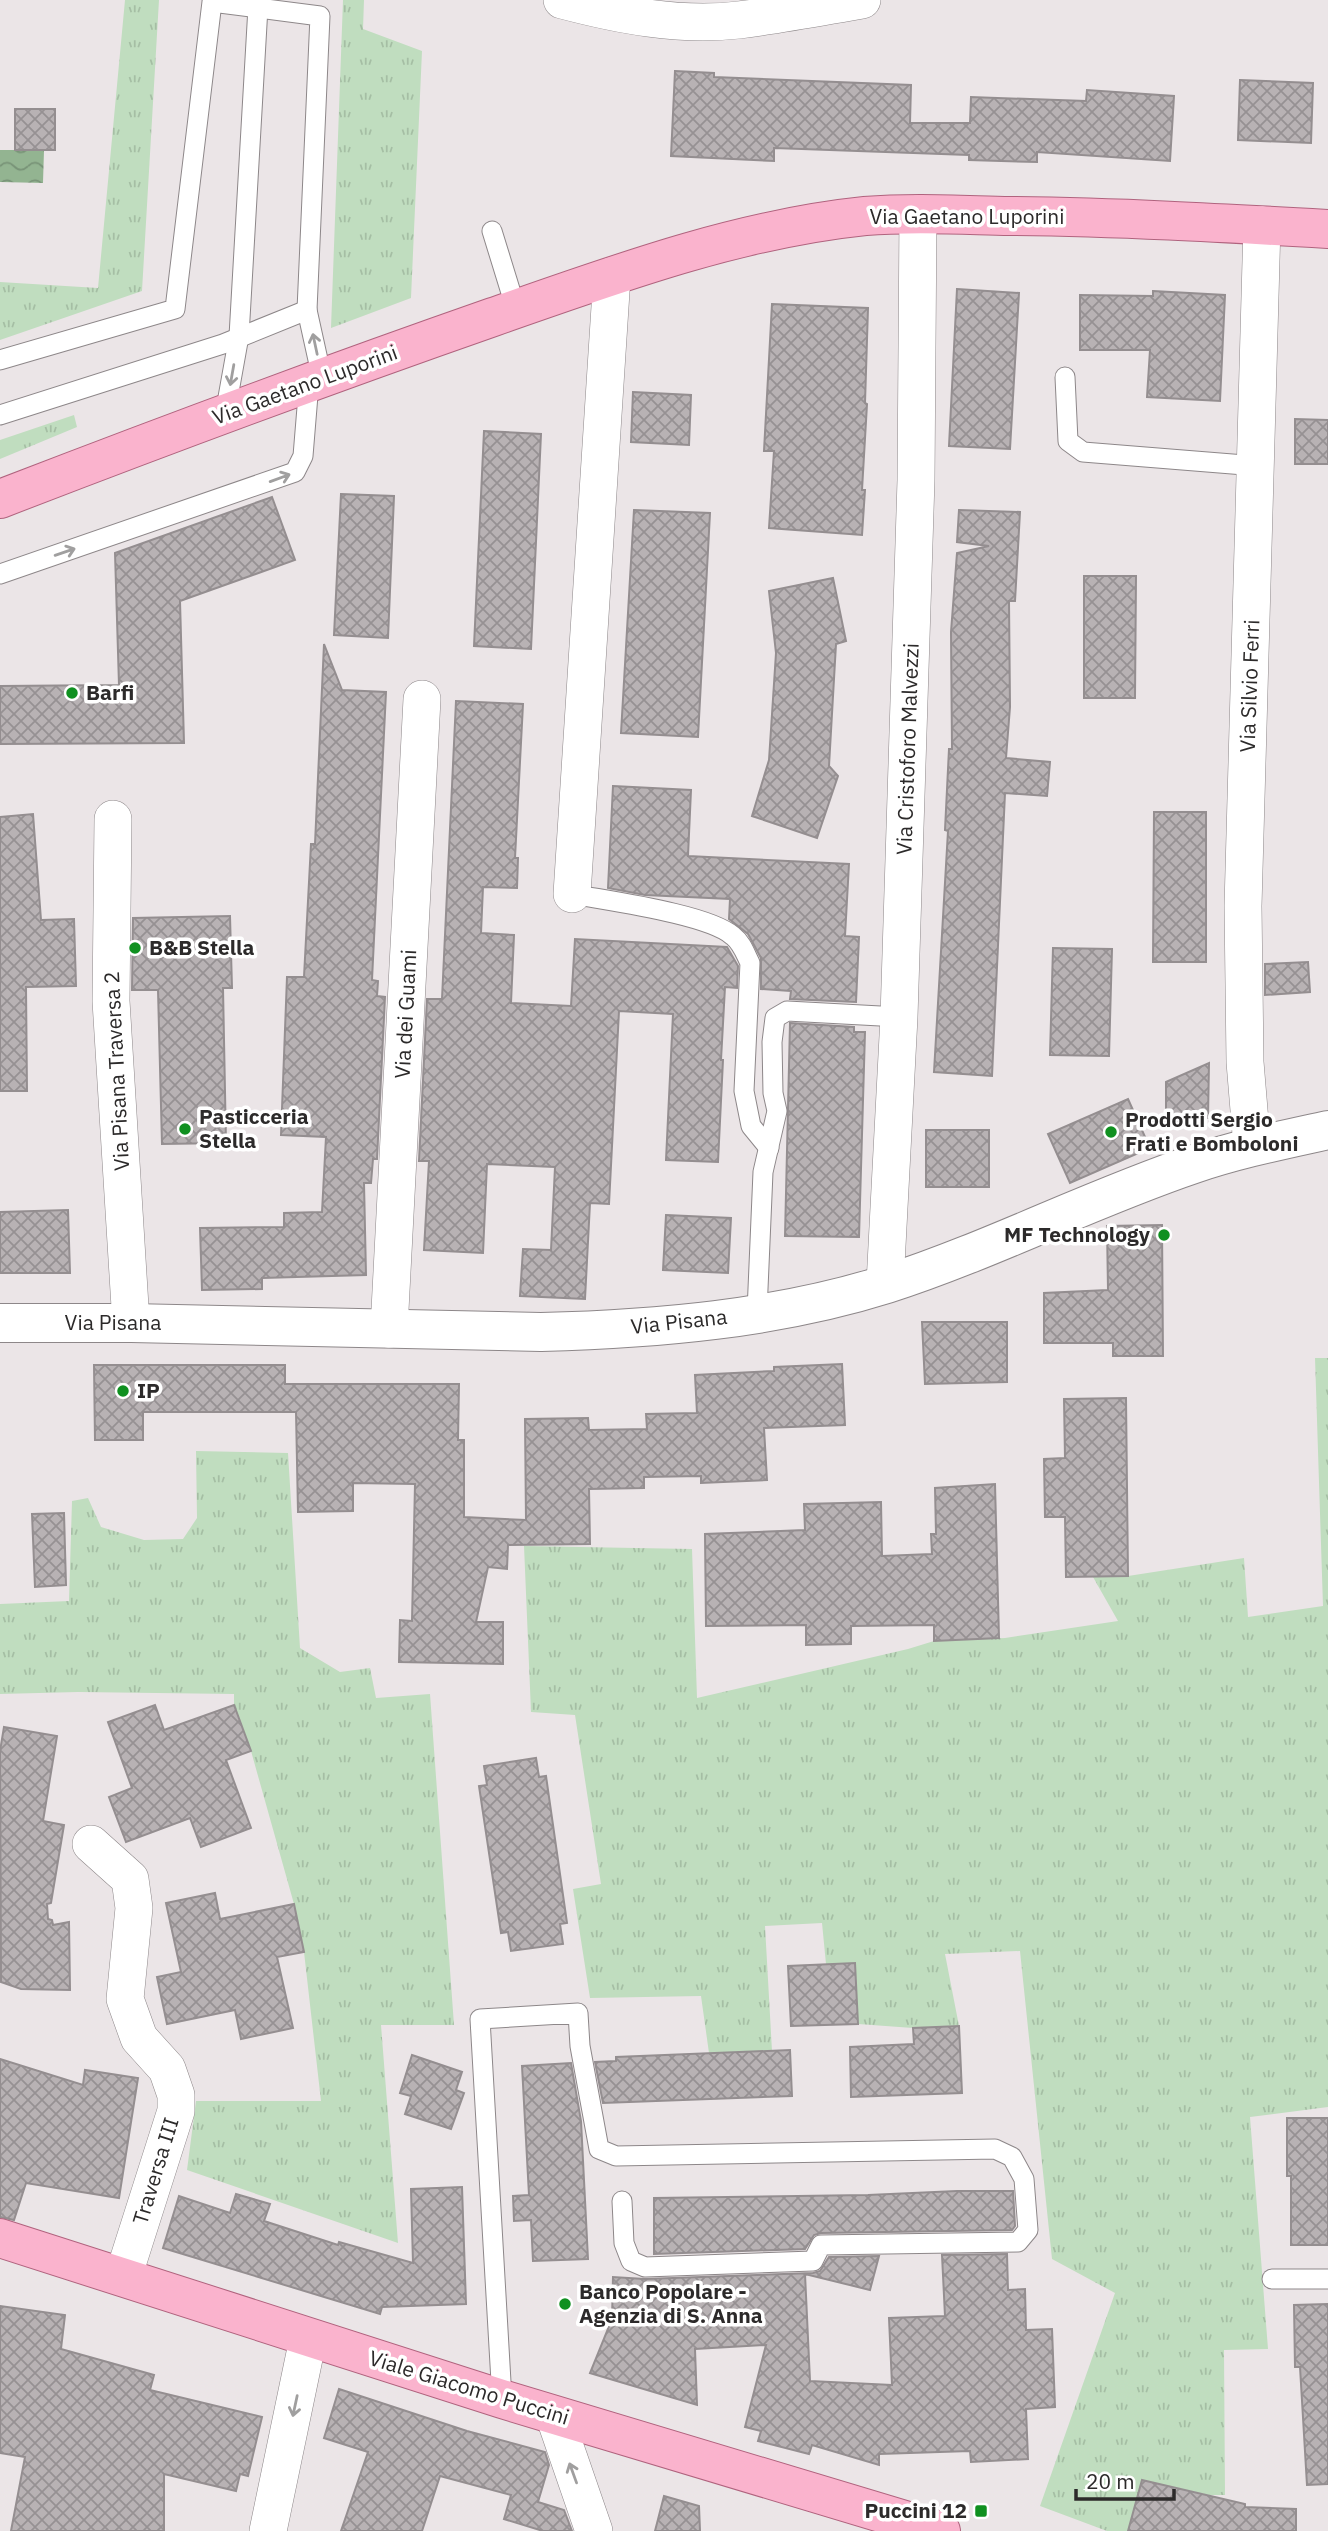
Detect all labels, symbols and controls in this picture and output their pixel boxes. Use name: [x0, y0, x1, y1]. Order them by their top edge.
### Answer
street label: Via Gaetano Luporini: [869, 202, 1065, 230]
one-way arrow: [308, 333, 322, 356]
street label: Via Gaetano Luporini: [208, 338, 401, 431]
one-way arrow: [225, 363, 238, 386]
one-way arrow: [268, 471, 290, 483]
one-way arrow: [53, 545, 75, 557]
street label: Via Silvio Ferri: [1233, 619, 1265, 753]
street label: Via Cristoforo Malvezzi: [889, 642, 925, 855]
place label: Barfi: [86, 678, 134, 706]
marker: Barfi: [64, 685, 80, 701]
place label: B&B Stella: [149, 933, 254, 961]
marker: B&B Stella: [127, 940, 143, 956]
street label: Via dei Guami: [388, 949, 422, 1079]
street label: Via Pisana Traversa 2: [97, 971, 135, 1172]
place label: Pasticceria Stella: [199, 1102, 309, 1154]
place label: Prodotti Sergio Frati e Bomboloni: [1125, 1105, 1298, 1157]
marker: Pasticceria Stella: [177, 1121, 193, 1137]
marker: Prodotti Sergio Frati e Bomboloni: [1103, 1124, 1119, 1140]
place label: MF Technology: [1004, 1220, 1151, 1248]
marker: MF Technology: [1156, 1227, 1172, 1243]
street label: Via Pisana: [629, 1302, 728, 1340]
street label: Via Pisana: [65, 1308, 161, 1336]
place label: IP: [137, 1376, 160, 1404]
marker: IP: [115, 1383, 131, 1399]
street label: Traversa III: [125, 2114, 185, 2228]
place label: Banco Popolare - Agenzia di S. Anna: [579, 2277, 763, 2329]
marker: Banco Popolare - Agenzia di S. Anna: [557, 2296, 573, 2312]
street label: Viale Giacomo Puccini: [366, 2343, 573, 2431]
one-way arrow: [288, 2394, 302, 2417]
scale bar: [1076, 2458, 1174, 2502]
one-way arrow: [566, 2463, 578, 2485]
text: 20 m: [1086, 2467, 1135, 2495]
place label: Puccini 12: [864, 2496, 967, 2524]
marker: Puccini 12: [973, 2503, 989, 2519]

